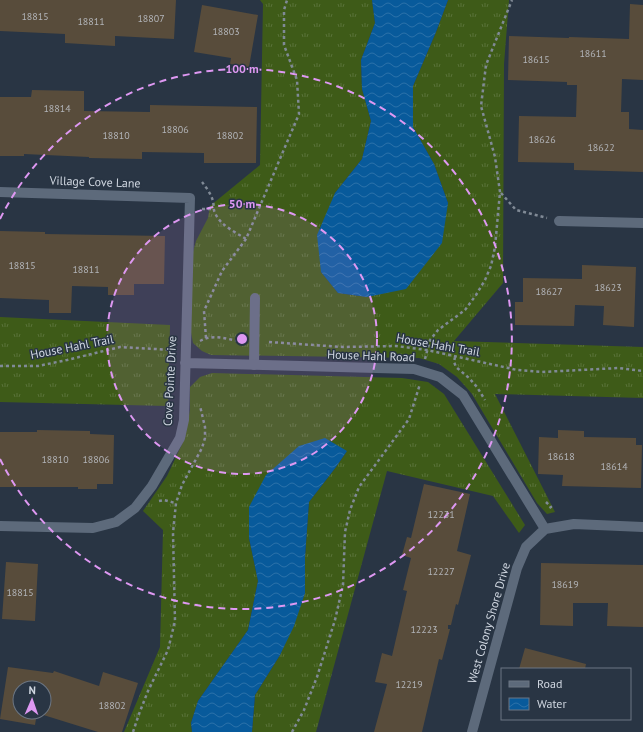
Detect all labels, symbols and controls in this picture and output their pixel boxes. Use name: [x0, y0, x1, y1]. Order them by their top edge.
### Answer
house number: 18815: [21, 10, 49, 23]
house number: 18807: [137, 12, 165, 25]
house number: 18811: [77, 15, 105, 28]
house number: 18803: [212, 25, 240, 38]
house number: 18611: [579, 47, 607, 60]
house number: 18615: [522, 53, 550, 66]
text: 100 m: [225, 61, 259, 76]
house number: 18814: [43, 102, 71, 115]
house number: 18806: [161, 123, 189, 136]
house number: 18810: [102, 129, 130, 142]
house number: 18802: [216, 129, 244, 142]
house number: 18626: [528, 133, 556, 146]
house number: 18622: [587, 141, 615, 154]
street label: Village Cove Lane: [48, 172, 141, 191]
text: 50 m: [229, 196, 255, 211]
house number: 18815: [8, 259, 36, 272]
house number: 18811: [72, 263, 100, 276]
house number: 18623: [594, 281, 622, 294]
house number: 18627: [535, 285, 563, 298]
street label: House Hahl Trail: [395, 330, 481, 359]
street label: House Hahl Trail: [29, 331, 115, 362]
centre of rings: [235, 332, 249, 346]
street label: Cove Pointe Drive: [160, 335, 179, 426]
street label: House Hahl Road: [327, 346, 415, 365]
house number: 18618: [547, 450, 575, 463]
house number: 18810: [41, 453, 69, 466]
house number: 18806: [82, 453, 110, 466]
house number: 18614: [600, 460, 628, 473]
house number: 12231: [427, 508, 455, 521]
street label: West Colony Shore Drive: [464, 561, 513, 685]
house number: 12227: [427, 565, 455, 578]
house number: 18619: [551, 578, 579, 591]
house number: 18815: [6, 586, 34, 599]
house number: 12223: [410, 623, 438, 636]
legend: [501, 668, 631, 720]
text: Road: [537, 676, 562, 691]
house number: 12219: [395, 678, 423, 691]
north arrow: [12, 680, 52, 720]
text: N: [28, 683, 36, 697]
text: Water: [537, 696, 567, 711]
house number: 18802: [98, 699, 126, 712]

